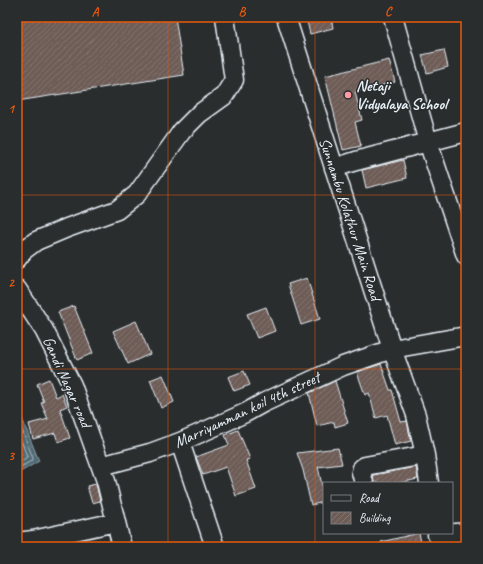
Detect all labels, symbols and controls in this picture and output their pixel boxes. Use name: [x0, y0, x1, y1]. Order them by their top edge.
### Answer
text: A: [92, 4, 100, 20]
text: B: [239, 4, 247, 20]
text: C: [385, 4, 393, 20]
place label: Netaji Vidyalaya School: [356, 76, 450, 114]
marker: Netaji Vidyalaya School: [343, 90, 353, 100]
text: 1: [8, 101, 16, 117]
street label: Sunnambu Kolathur Main Road: [314, 135, 387, 305]
text: 2: [8, 275, 15, 291]
street label: Gandi Nagar road: [38, 333, 97, 433]
street label: Marriyamman koil 4th street: [171, 366, 326, 453]
text: 3: [8, 448, 15, 464]
legend: [323, 482, 453, 534]
text: Road: [359, 490, 381, 506]
text: Building: [359, 510, 391, 526]

